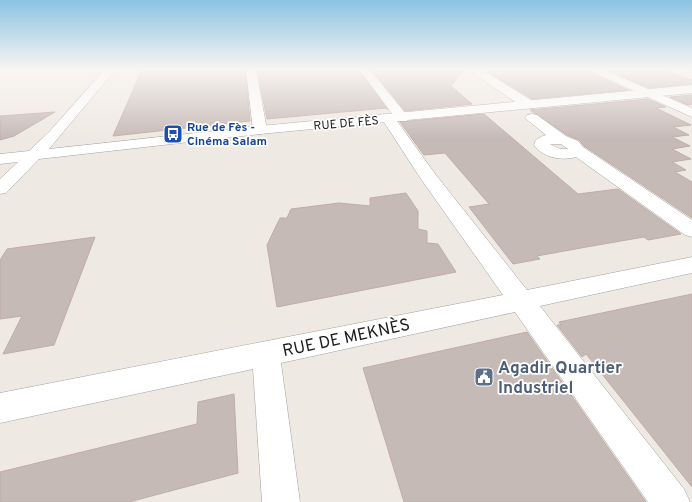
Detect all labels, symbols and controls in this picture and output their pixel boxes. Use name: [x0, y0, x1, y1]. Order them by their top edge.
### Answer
street label: RUE DE FÈS: [313, 113, 379, 135]
place label: Rue de Fès - Cinéma Salam: [187, 120, 267, 150]
bus stop icon: Rue de Fès - Cinéma Salam: [162, 123, 184, 145]
street label: RUE DE MEKNÈS: [280, 314, 412, 363]
place label: Agadir Quartier Industriel: [498, 358, 622, 400]
public building icon: Agadir Quartier Industriel: [473, 366, 495, 388]

